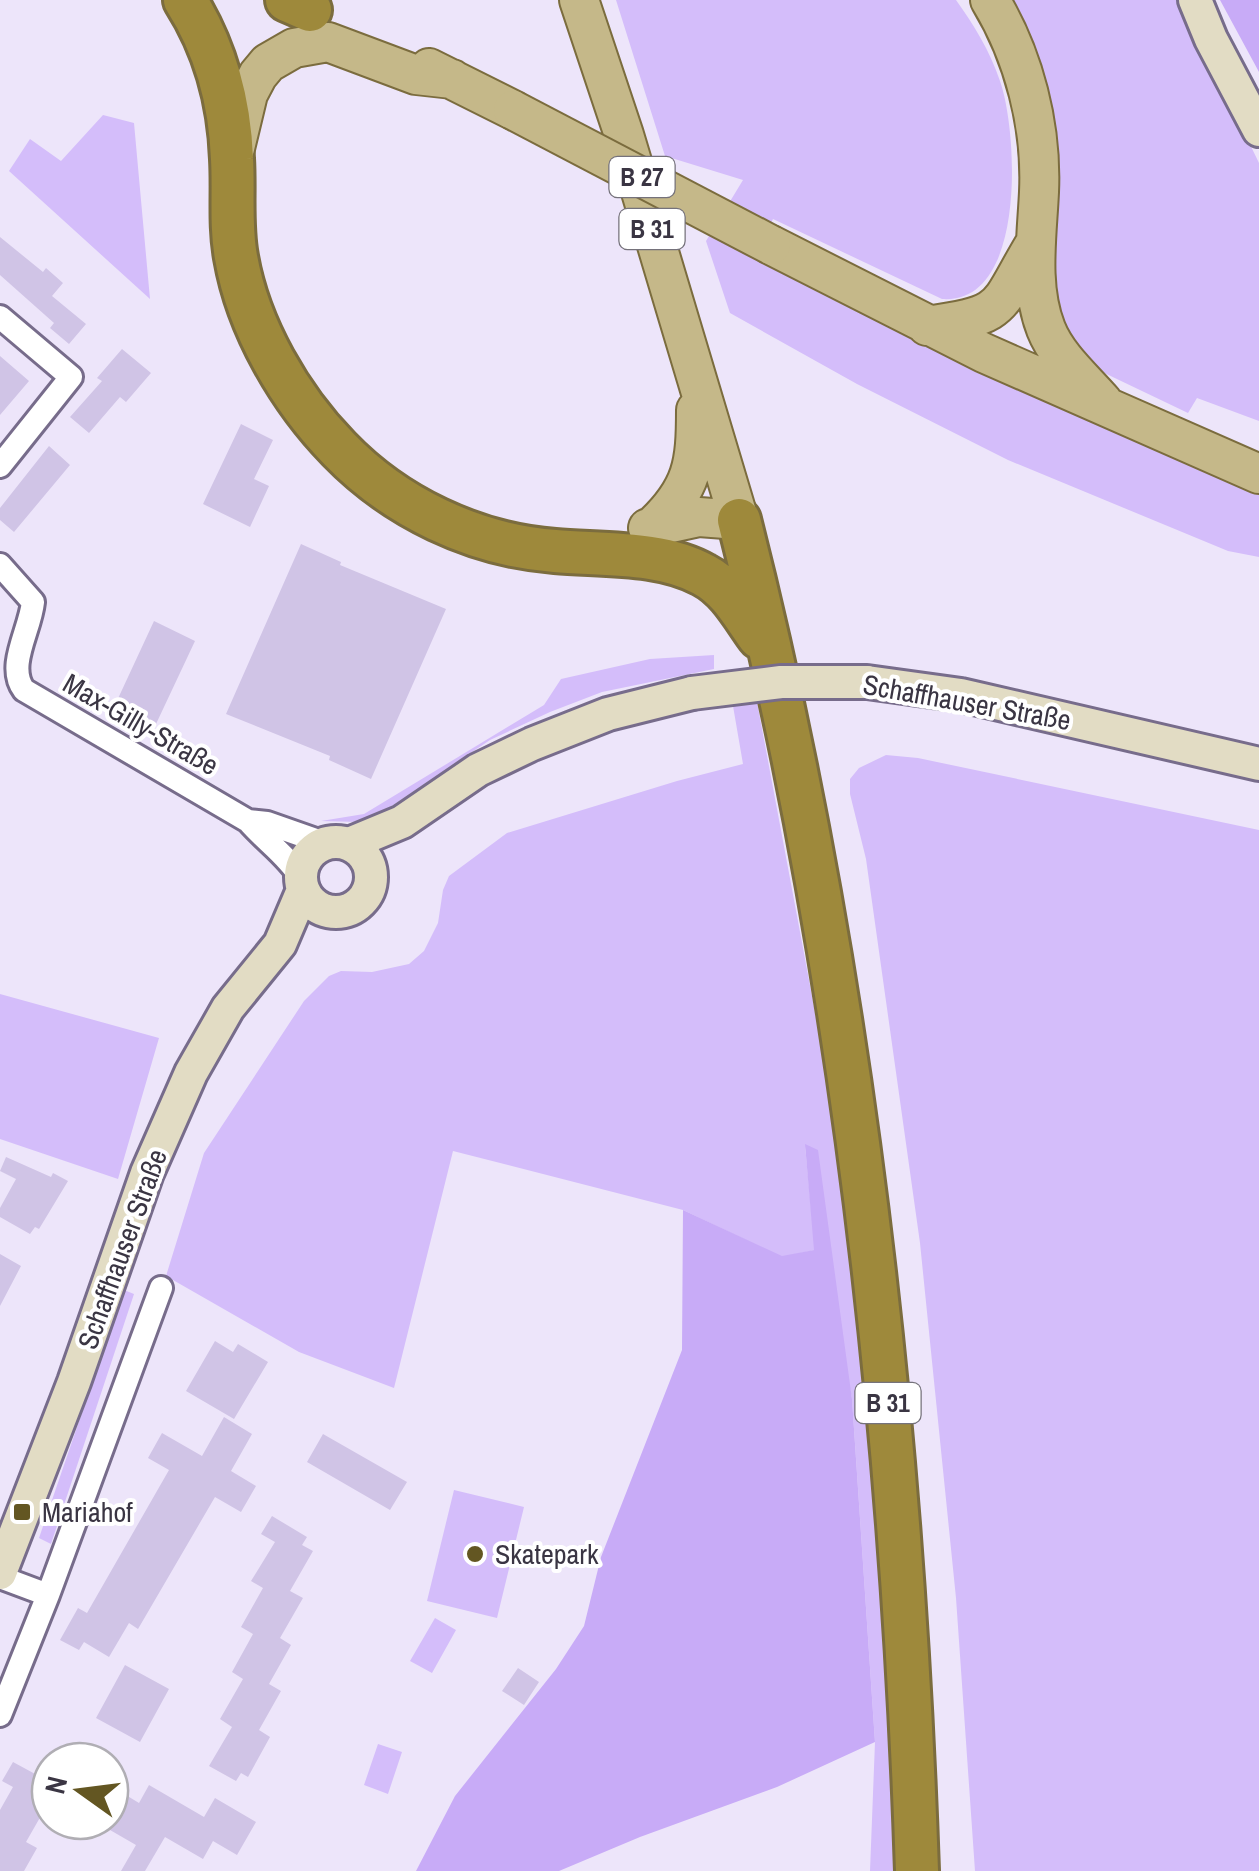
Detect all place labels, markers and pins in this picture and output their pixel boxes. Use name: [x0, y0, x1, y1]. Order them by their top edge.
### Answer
place label: Mariahof: [42, 1493, 133, 1531]
marker: Mariahof: [11, 1501, 33, 1523]
place label: Skatepark: [495, 1535, 599, 1573]
marker: Skatepark: [464, 1543, 486, 1565]

